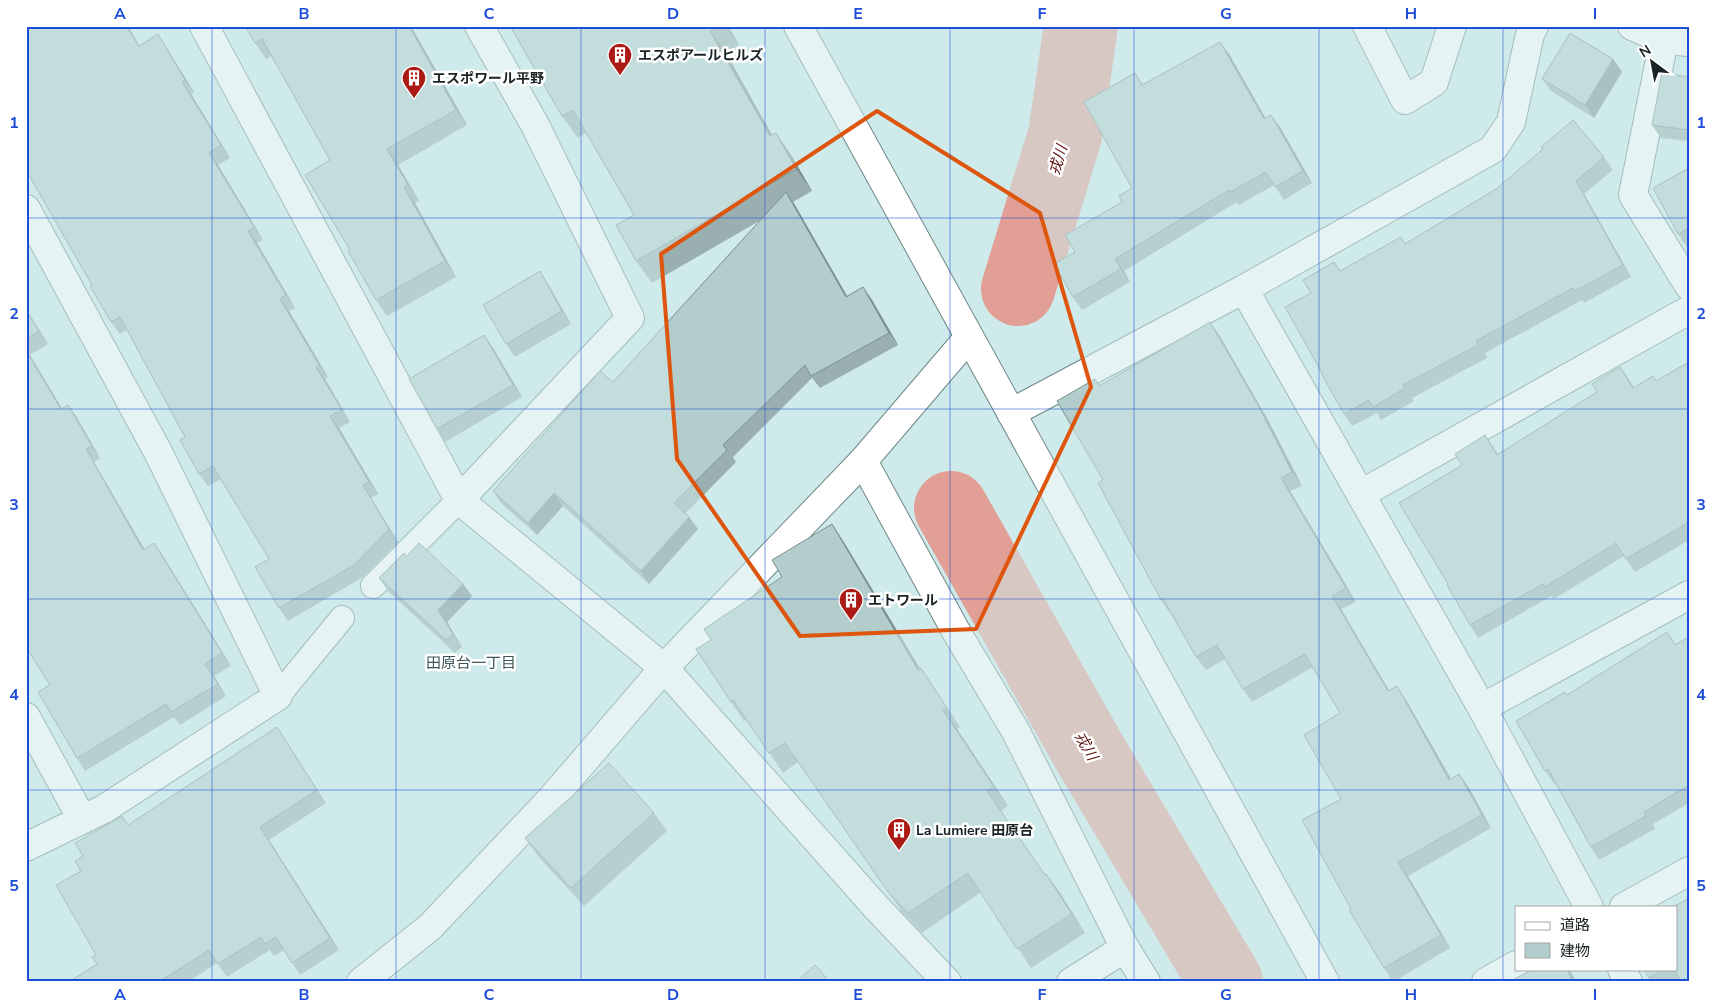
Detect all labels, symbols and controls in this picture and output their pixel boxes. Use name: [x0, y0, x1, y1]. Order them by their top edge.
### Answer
text: A: [114, 3, 126, 25]
text: B: [298, 3, 310, 25]
text: C: [484, 3, 495, 25]
text: D: [667, 3, 679, 25]
text: E: [853, 3, 863, 25]
text: F: [1038, 3, 1047, 25]
text: G: [1220, 3, 1232, 25]
text: H: [1405, 3, 1417, 25]
text: I: [1593, 3, 1597, 25]
north arrow: [1628, 38, 1678, 88]
text: N: [1636, 41, 1655, 62]
building icon: エスポアールヒルズ: [607, 42, 633, 76]
place label: エスポアールヒルズ: [638, 46, 763, 65]
building icon: エスポワール平野: [401, 65, 427, 99]
place label: エスポワール平野: [432, 69, 544, 88]
text: 1: [9, 112, 19, 134]
text: 1: [1696, 112, 1706, 134]
water label: 戎川: [1044, 141, 1073, 177]
text: 2: [9, 303, 19, 325]
text: 2: [1696, 303, 1706, 325]
text: 3: [9, 494, 19, 516]
text: 3: [1696, 494, 1706, 516]
building icon: エトワール: [838, 587, 864, 621]
place label: エトワール: [868, 591, 938, 610]
district label: 田原台一丁目: [426, 653, 516, 673]
text: 4: [9, 684, 19, 706]
text: 4: [1696, 684, 1706, 706]
water label: 戎川: [1070, 728, 1103, 766]
building icon: La Lumiere 田原台: [886, 817, 912, 851]
place label: La Lumiere 田原台: [916, 821, 1033, 840]
text: 5: [9, 875, 19, 897]
text: 5: [1696, 875, 1706, 897]
legend: [1515, 906, 1678, 970]
text: 道路: [1560, 915, 1590, 935]
text: 建物: [1560, 941, 1590, 961]
text: A: [114, 984, 126, 1006]
text: B: [298, 984, 310, 1006]
text: C: [484, 984, 495, 1006]
text: D: [667, 984, 679, 1006]
text: E: [853, 984, 863, 1006]
text: F: [1038, 984, 1047, 1006]
text: G: [1220, 984, 1232, 1006]
text: H: [1405, 984, 1417, 1006]
text: I: [1593, 984, 1597, 1006]

